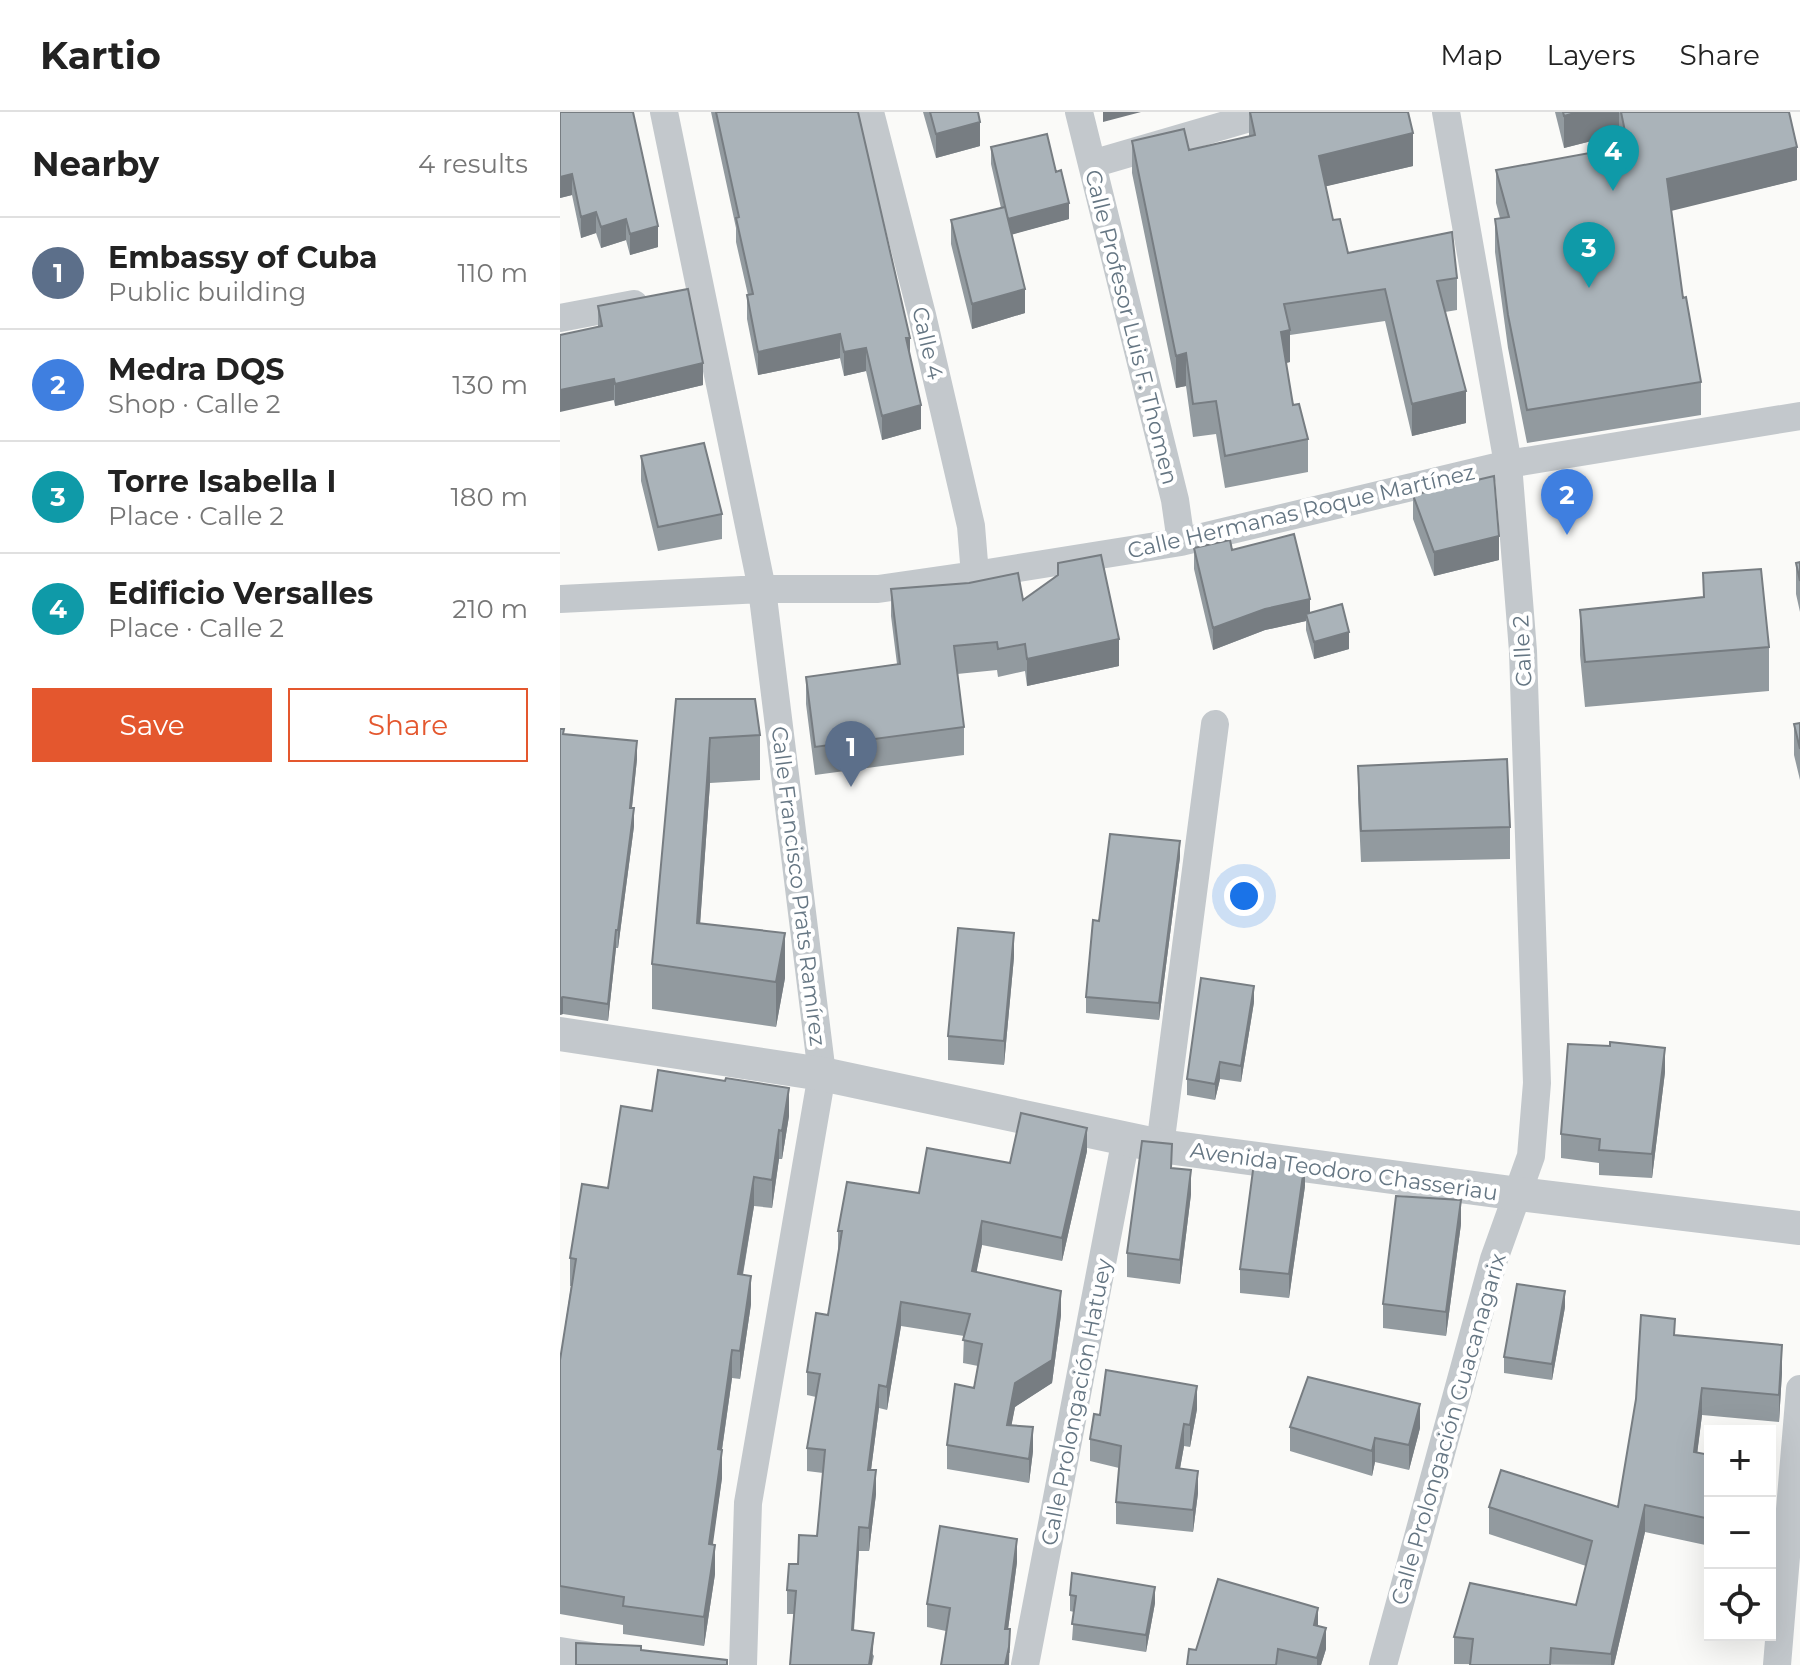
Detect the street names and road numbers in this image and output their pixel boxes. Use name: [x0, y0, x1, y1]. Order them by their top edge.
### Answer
street label: Calle Profesor Luis F. Thomen: [1079, 167, 1184, 487]
street label: Calle 4: [906, 304, 949, 383]
street label: Calle Hermanas Roque Martínez: [1125, 458, 1477, 565]
street label: Calle 2: [1507, 614, 1538, 688]
street label: Calle Francisco Prats Ramírez: [765, 725, 832, 1048]
street label: Avenida Teodoro Chasseriau: [1188, 1137, 1499, 1206]
street label: Calle Prolongación Guacanagarix: [1385, 1250, 1512, 1608]
street label: Calle Prolongación Hatuey: [1035, 1256, 1118, 1548]

